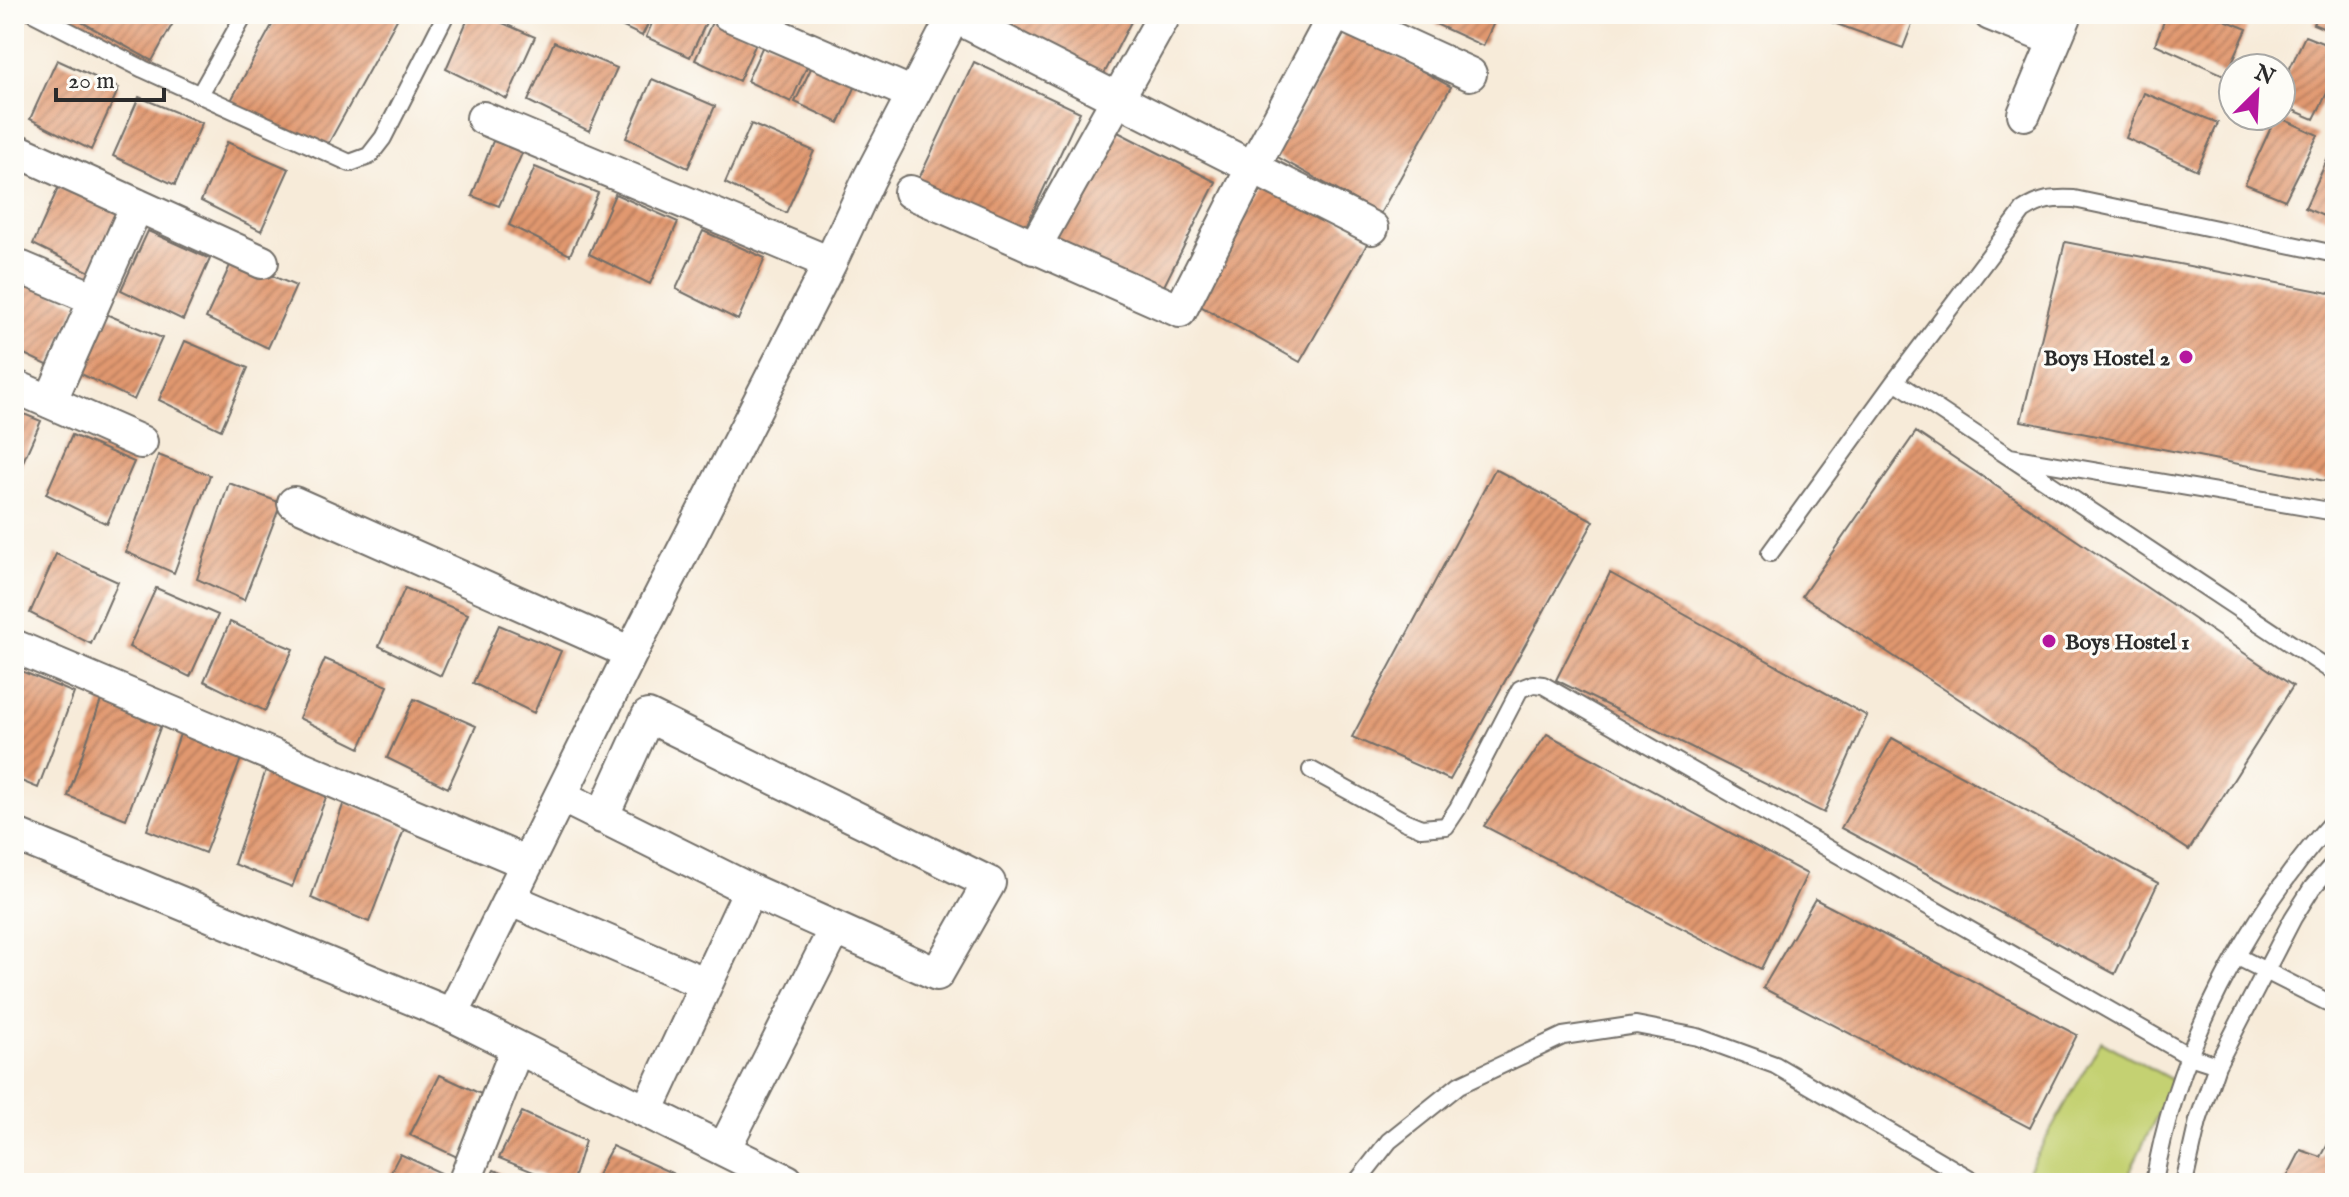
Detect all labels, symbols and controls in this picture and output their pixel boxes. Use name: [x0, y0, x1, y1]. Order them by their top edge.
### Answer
scale bar: [56, 52, 164, 102]
north arrow: [2217, 52, 2297, 132]
text: N: [2249, 58, 2279, 92]
text: 20 m: [68, 66, 115, 97]
place label: Boys Hostel 2: [2043, 345, 2170, 373]
marker: Boys Hostel 2: [2177, 348, 2195, 366]
place label: Boys Hostel 1: [2065, 629, 2189, 657]
marker: Boys Hostel 1: [2040, 632, 2058, 650]

